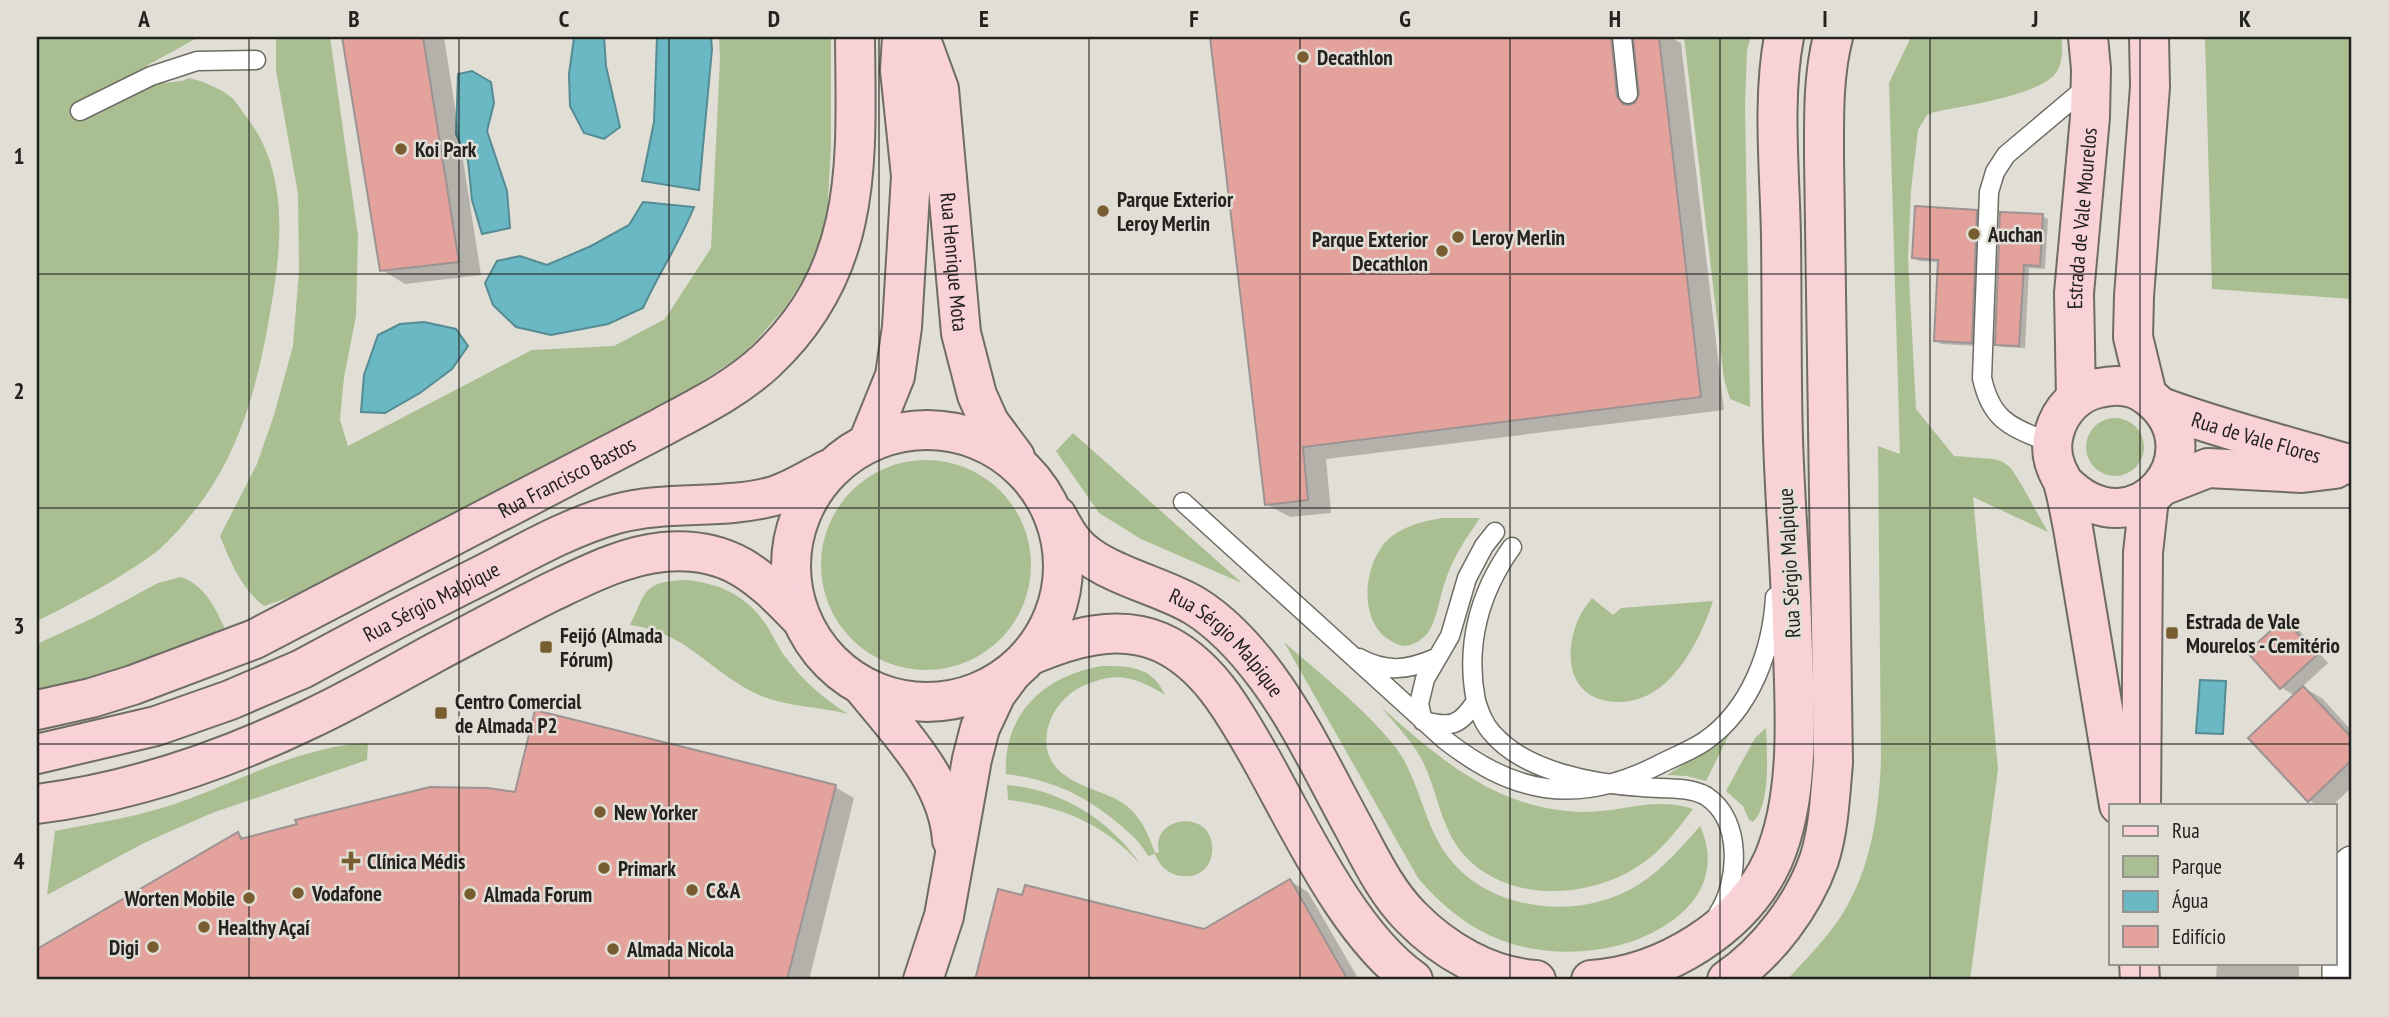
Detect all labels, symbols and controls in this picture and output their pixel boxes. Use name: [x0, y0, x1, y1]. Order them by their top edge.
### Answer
text: A: [137, 4, 150, 33]
text: B: [348, 4, 360, 33]
text: C: [559, 4, 570, 33]
text: D: [768, 4, 780, 33]
text: E: [979, 4, 989, 33]
text: F: [1189, 4, 1199, 33]
text: G: [1399, 4, 1411, 33]
text: H: [1609, 4, 1621, 33]
text: I: [1822, 4, 1828, 33]
text: J: [2031, 4, 2038, 33]
text: K: [2239, 4, 2251, 33]
place label: Decathlon: [1317, 44, 1393, 71]
marker: Decathlon: [1295, 49, 1311, 65]
street label: Estrada de Vale Mourelos: [2061, 126, 2102, 309]
place label: Koi Park: [415, 136, 477, 163]
text: 1: [14, 141, 25, 170]
marker: Koi Park: [393, 141, 409, 157]
place label: Parque Exterior Leroy Merlin: [1117, 186, 1234, 237]
street label: Rua Henrique Mota: [935, 191, 974, 333]
marker: Parque Exterior Leroy Merlin: [1095, 203, 1111, 219]
place label: Auchan: [1987, 221, 2043, 248]
place label: Leroy Merlin: [1472, 224, 1565, 251]
place label: Parque Exterior Decathlon: [1312, 226, 1429, 277]
marker: Auchan: [1966, 226, 1982, 242]
marker: Leroy Merlin: [1450, 229, 1466, 245]
marker: Parque Exterior Decathlon: [1434, 243, 1450, 259]
text: 2: [14, 376, 25, 405]
street label: Rua de Vale Flores: [2188, 405, 2324, 469]
street label: Rua Francisco Bastos: [493, 430, 640, 524]
street label: Rua Sérgio Malpique: [1772, 487, 1806, 639]
street label: Rua Sérgio Malpique: [358, 555, 504, 647]
street label: Rua Sérgio Malpique: [1165, 581, 1290, 702]
place label: Estrada de Vale Mourelos - Cemitério: [2186, 608, 2340, 659]
text: 3: [14, 611, 25, 640]
place label: Feijó (Almada Fórum): [560, 622, 663, 673]
marker: Estrada de Vale Mourelos - Cemitério: [2164, 625, 2180, 641]
marker: Feijó (Almada Fórum): [538, 639, 554, 655]
place label: Centro Comercial de Almada P2: [455, 688, 582, 739]
marker: Centro Comercial de Almada P2: [433, 705, 449, 721]
place label: New Yorker: [614, 799, 699, 826]
marker: New Yorker: [592, 804, 608, 820]
legend: [2109, 804, 2336, 964]
text: Rua: [2172, 817, 2200, 844]
text: 4: [14, 846, 25, 875]
place label: Clínica Médis: [367, 848, 465, 875]
marker: Clínica Médis: [341, 851, 361, 871]
text: Parque: [2172, 853, 2222, 880]
place label: Primark: [618, 855, 676, 882]
marker: Primark: [596, 860, 612, 876]
place label: C&A: [706, 877, 741, 904]
place label: Vodafone: [311, 880, 382, 907]
place label: Almada Forum: [483, 881, 592, 908]
marker: C&A: [684, 882, 700, 898]
place label: Worten Mobile: [124, 885, 235, 912]
marker: Vodafone: [290, 885, 306, 901]
marker: Almada Forum: [462, 886, 478, 902]
text: Água: [2172, 887, 2208, 914]
marker: Worten Mobile: [241, 890, 257, 906]
place label: Healthy Açaí: [218, 914, 310, 941]
marker: Healthy Açaí: [196, 919, 212, 935]
text: Edifício: [2172, 923, 2226, 950]
place label: Digi: [109, 934, 139, 961]
place label: Almada Nicola: [626, 936, 734, 963]
marker: Digi: [145, 939, 161, 955]
marker: Almada Nicola: [605, 941, 621, 957]

